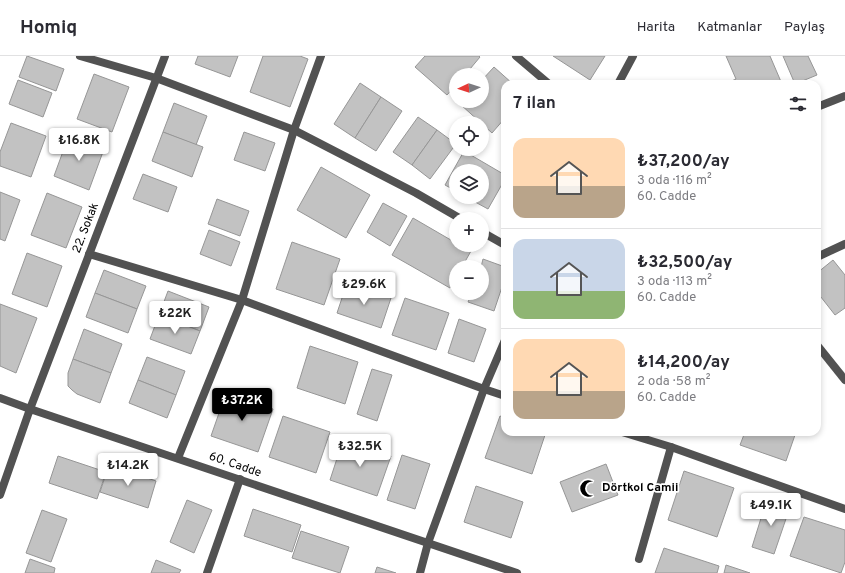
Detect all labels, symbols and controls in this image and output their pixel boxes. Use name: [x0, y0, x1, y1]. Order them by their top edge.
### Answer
text: Homiq: [20, 16, 77, 40]
text: Harita: [637, 19, 675, 36]
text: Katmanlar: [697, 19, 762, 36]
text: Paylaş: [784, 19, 825, 36]
north arrow: [449, 68, 489, 108]
map controls: [449, 68, 489, 300]
text: 7 ilan: [513, 93, 556, 115]
icon: filters: [787, 93, 809, 115]
button: locate: [449, 116, 489, 156]
pin: ₺16.8K: [46, 128, 112, 162]
text: ₺16.8K: [58, 133, 100, 149]
text: ₺37,200/ay: [637, 151, 730, 173]
icon: home: [545, 154, 593, 202]
button: layers: [449, 164, 489, 204]
text: 3 oda · 116 m²: [637, 173, 712, 189]
text: 60. Cadde: [637, 189, 696, 205]
street label: 22. Sokak: [69, 201, 103, 255]
button: +: [449, 212, 489, 252]
text: ₺32,500/ay: [637, 252, 732, 274]
icon: home: [545, 255, 593, 303]
button: −: [449, 260, 489, 300]
pin: ₺29.6K: [331, 272, 397, 306]
text: 3 oda · 113 m²: [637, 274, 712, 290]
text: ₺29.6K: [342, 277, 386, 293]
text: 60. Cadde: [637, 290, 696, 306]
pin: ₺22K: [151, 301, 199, 335]
text: ₺22K: [158, 306, 192, 322]
text: ₺14,200/ay: [637, 352, 730, 374]
icon: home: [545, 355, 593, 403]
text: 2 oda · 58 m²: [637, 374, 711, 390]
pin: ₺37.2K: [209, 388, 275, 422]
text: 60. Cadde: [637, 390, 696, 406]
text: ₺37.2K: [221, 393, 263, 409]
pin: ₺32.5K: [327, 434, 393, 468]
text: ₺32.5K: [338, 439, 382, 455]
street label: 60. Cadde: [207, 449, 263, 481]
pin: ₺14.2K: [95, 453, 161, 487]
text: ₺14.2K: [107, 458, 149, 474]
mosque icon: Dörtkol Camii: [579, 478, 599, 498]
place label: Dörtkol Camii: [602, 480, 678, 496]
pin: ₺49.1K: [738, 493, 804, 527]
text: ₺49.1K: [750, 498, 792, 514]

